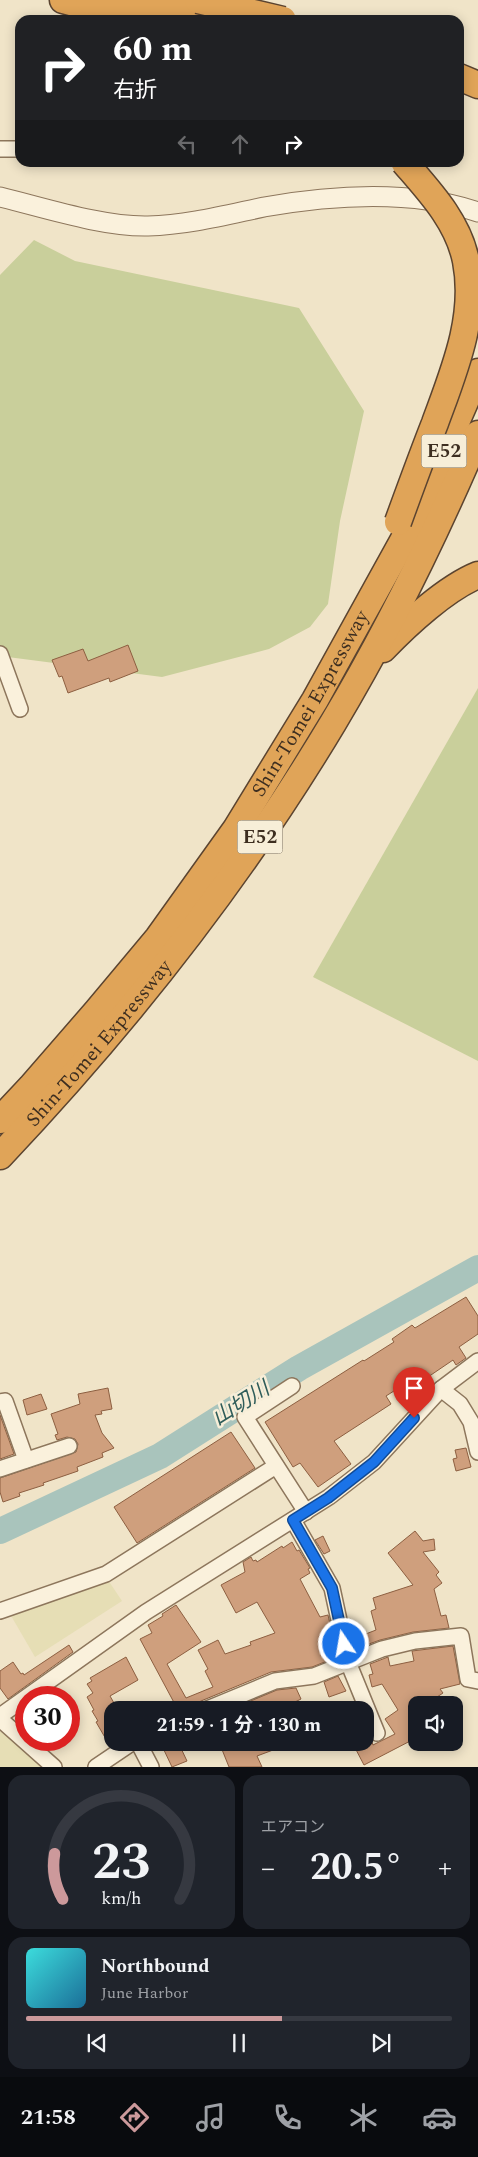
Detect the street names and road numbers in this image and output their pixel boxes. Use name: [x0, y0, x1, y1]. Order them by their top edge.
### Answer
road number: E52: [422, 434, 466, 468]
street label: Shin-Tomei Expressway: [244, 604, 377, 803]
road number: E52: [238, 820, 282, 854]
street label: Shin-Tomei Expressway: [19, 952, 180, 1134]

